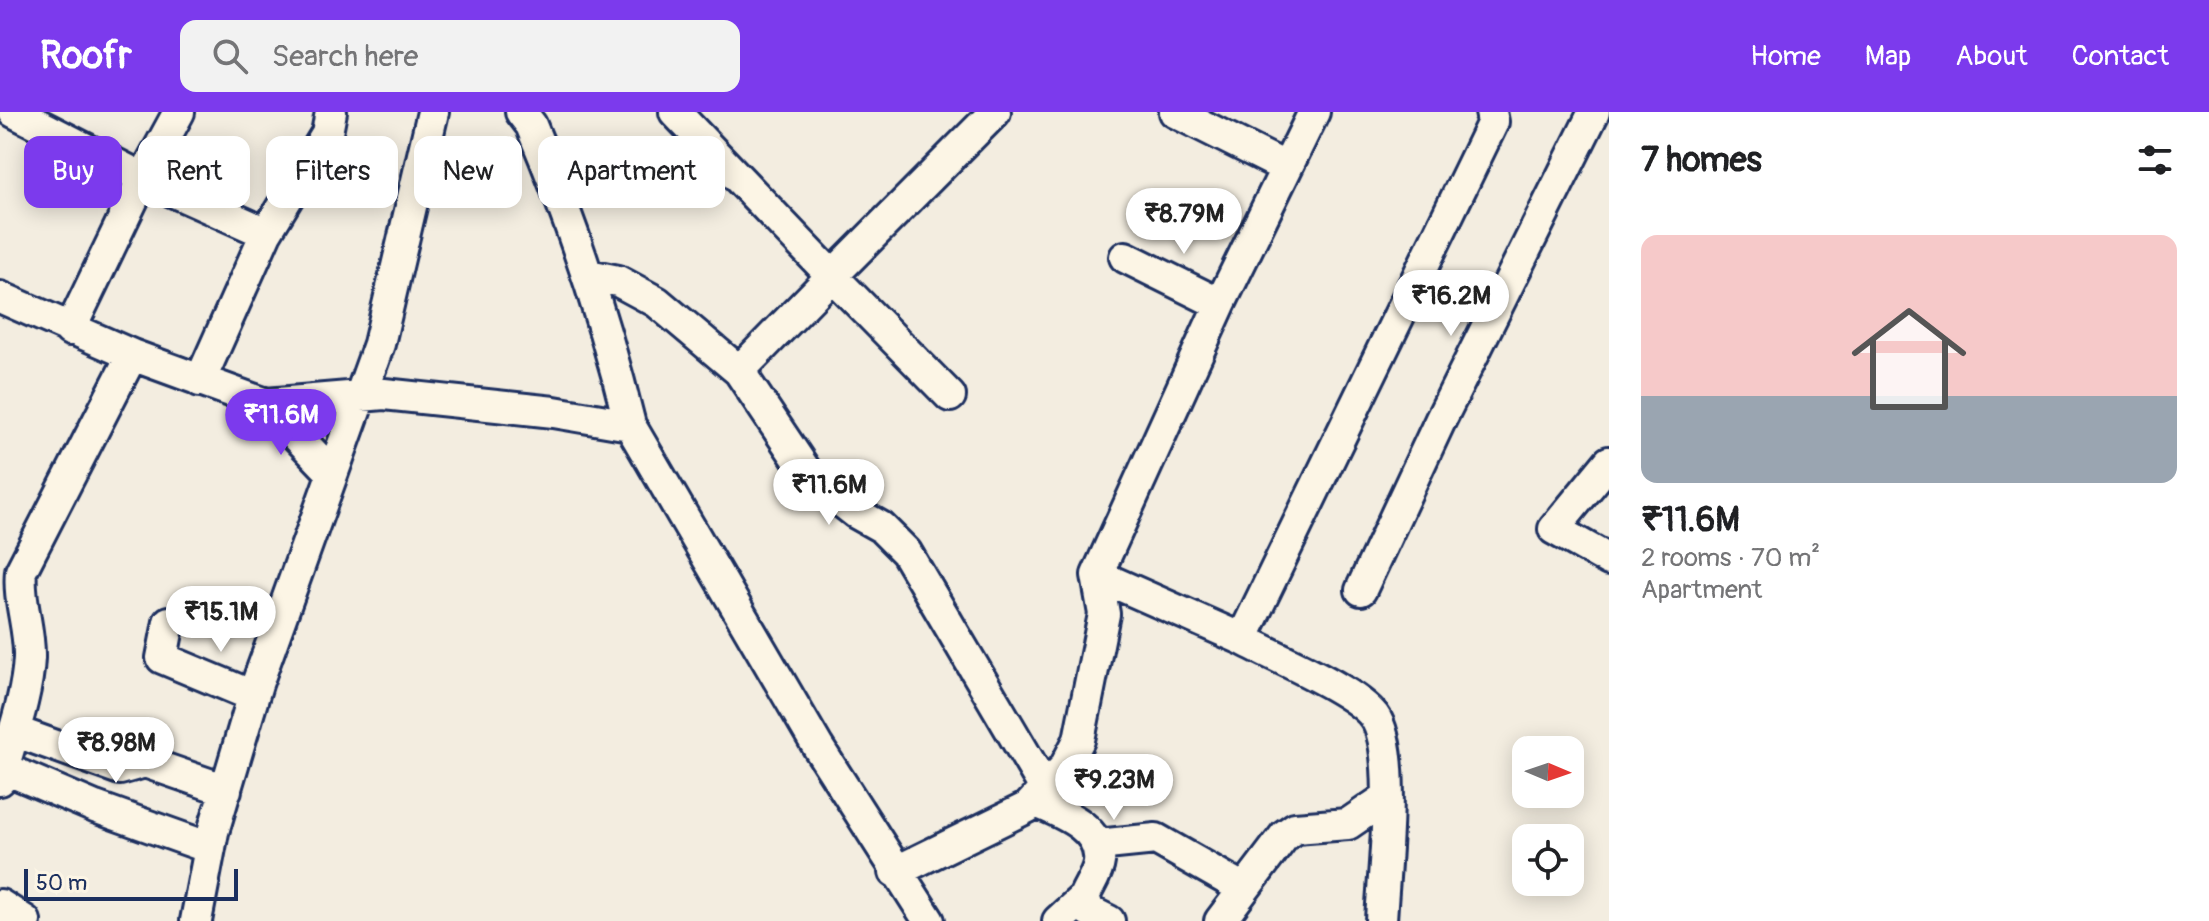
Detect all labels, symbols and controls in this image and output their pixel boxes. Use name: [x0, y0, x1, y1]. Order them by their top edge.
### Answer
search box: [180, 20, 740, 92]
text: Roofr: [40, 32, 132, 80]
icon: search: [208, 34, 252, 78]
text: Search here: [272, 38, 418, 75]
text: Home: [1750, 39, 1821, 74]
text: Map: [1865, 39, 1911, 74]
text: About: [1955, 39, 2028, 74]
text: Contact: [2072, 39, 2169, 74]
chip: Buy: [24, 136, 122, 208]
chip: Rent: [138, 136, 250, 208]
chip: Filters: [266, 136, 398, 208]
chip: New: [414, 136, 522, 208]
chip: Apartment: [538, 136, 725, 208]
icon: filters: [2133, 138, 2177, 182]
text: 7 homes: [1641, 139, 1762, 182]
pin: ₹8.79M: [1119, 188, 1249, 256]
text: ₹8.79M: [1144, 198, 1224, 230]
pin: ₹16.2M: [1386, 270, 1516, 338]
text: ₹16.2M: [1411, 280, 1491, 312]
icon: home: [1837, 287, 1981, 431]
pin: ₹11.6M: [216, 389, 346, 457]
text: ₹11.6M: [243, 399, 319, 431]
pin: ₹11.6M: [764, 459, 894, 527]
text: ₹11.6M: [791, 469, 867, 501]
text: ₹11.6M: [1641, 499, 1740, 542]
text: 2 rooms · 70 m²: [1641, 542, 1820, 574]
text: Apartment: [1641, 574, 1762, 606]
pin: ₹15.1M: [156, 586, 286, 654]
text: ₹15.1M: [184, 596, 258, 628]
pin: ₹8.98M: [51, 717, 181, 785]
text: ₹8.98M: [76, 727, 156, 759]
north arrow: [1512, 736, 1584, 808]
map controls: [1512, 736, 1584, 896]
pin: ₹9.23M: [1049, 754, 1179, 822]
text: ₹9.23M: [1073, 764, 1155, 796]
button: locate: [1512, 824, 1584, 896]
scale bar: [24, 865, 238, 901]
text: 50 m: [36, 869, 87, 897]

